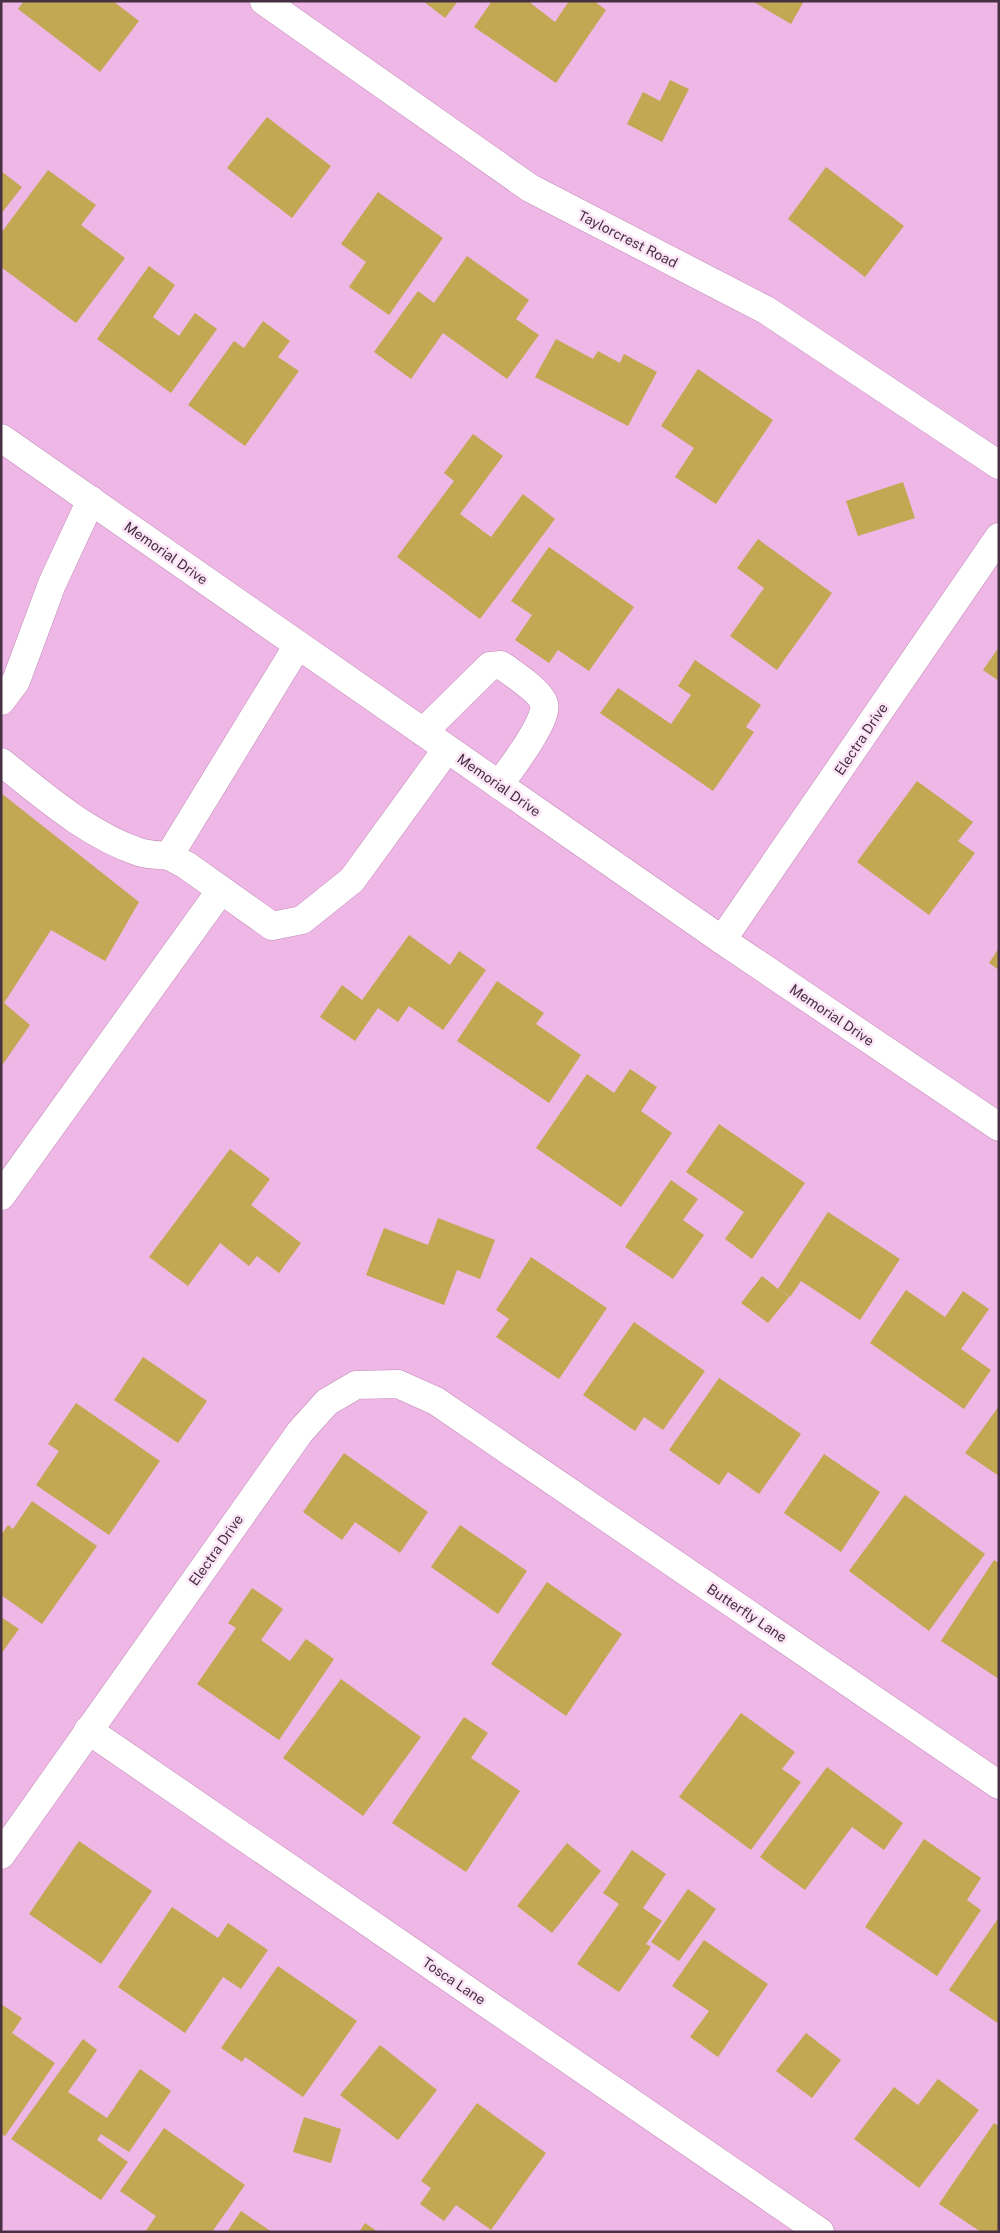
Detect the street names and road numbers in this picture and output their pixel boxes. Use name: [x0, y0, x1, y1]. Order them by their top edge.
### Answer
street label: Taylorcrest Road: [576, 207, 680, 271]
street label: Memorial Drive: [121, 518, 211, 588]
street label: Electra Drive: [831, 700, 891, 778]
street label: Memorial Drive: [454, 750, 544, 820]
street label: Memorial Drive: [787, 981, 877, 1049]
street label: Electra Drive: [186, 1511, 246, 1589]
street label: Butterfly Lane: [704, 1580, 790, 1646]
street label: Tosca Lane: [419, 1954, 489, 2008]

